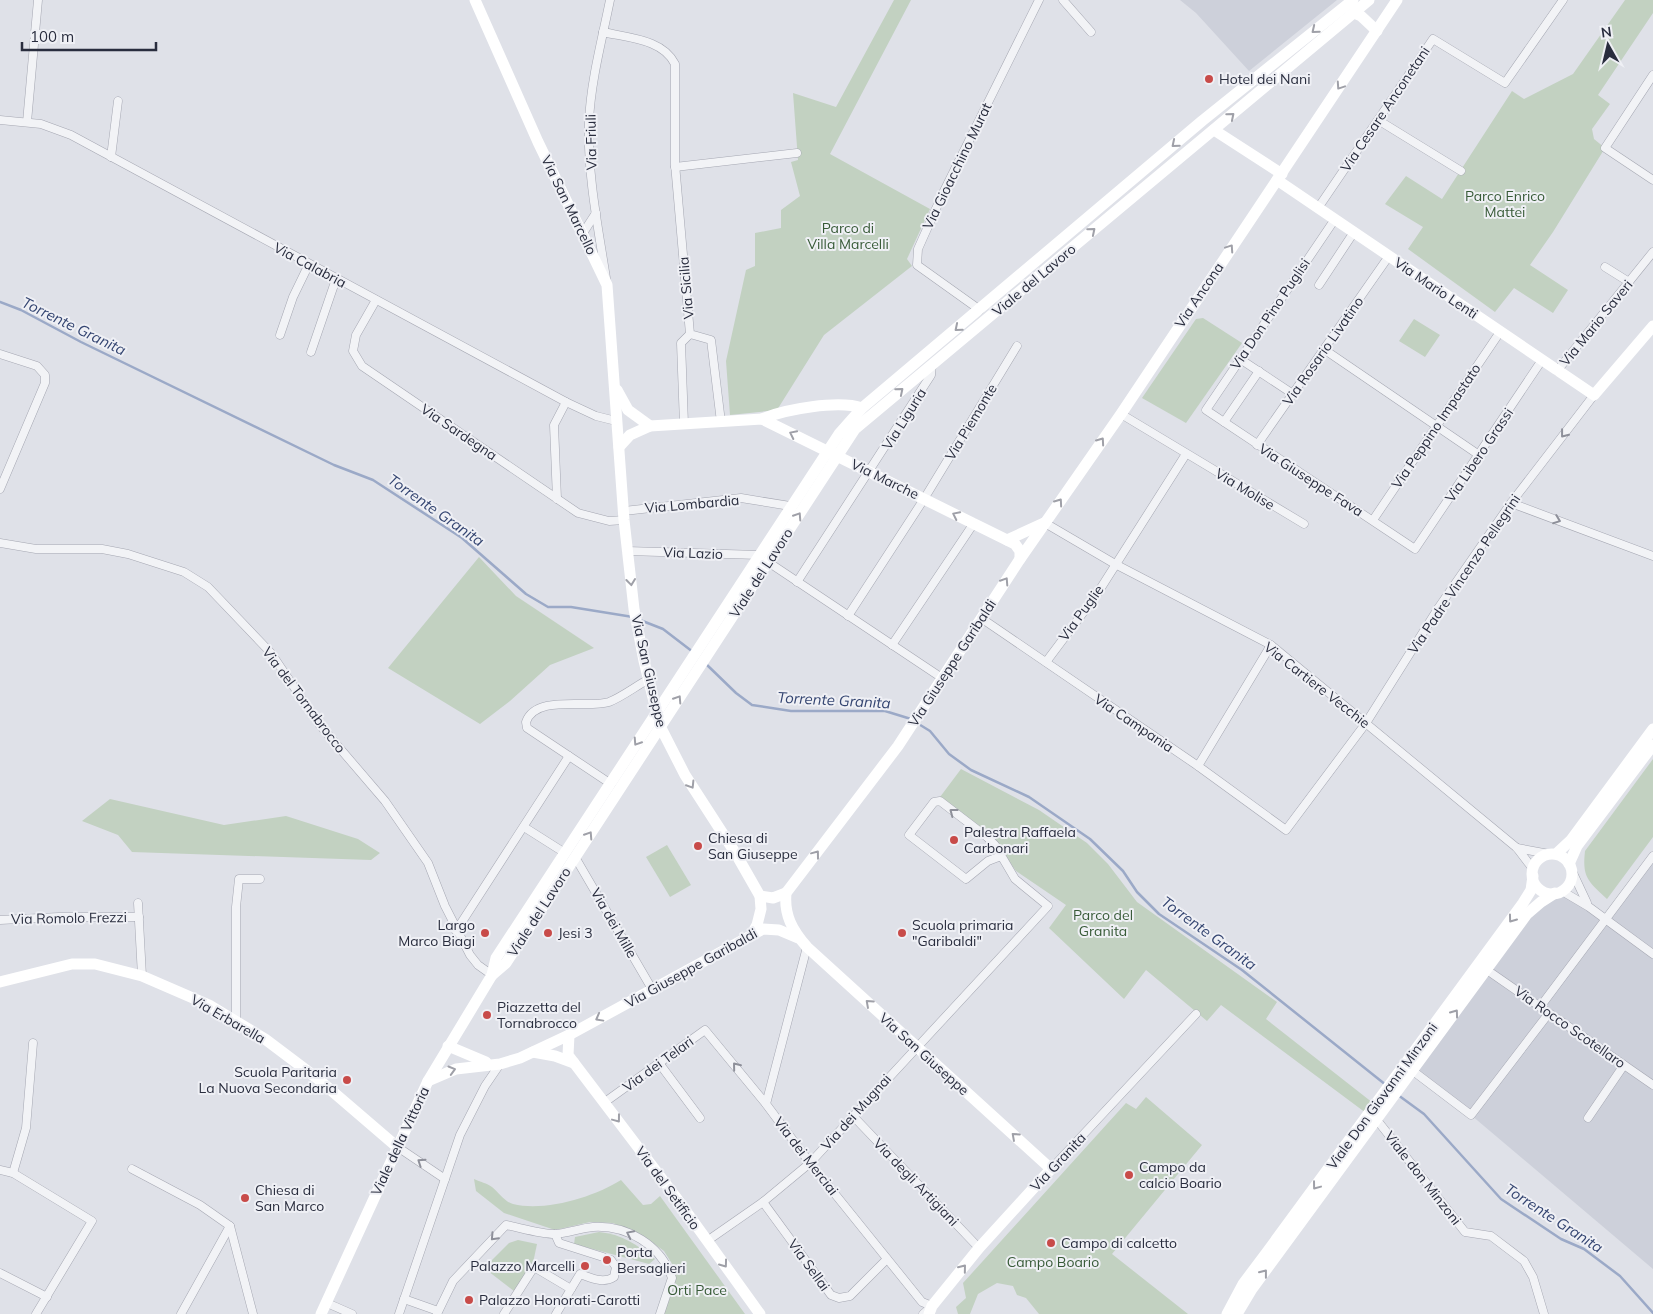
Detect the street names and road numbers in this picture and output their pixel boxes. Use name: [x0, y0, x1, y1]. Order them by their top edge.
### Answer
street label: Via Cesare Anconetani: [1336, 43, 1434, 175]
street label: Via Gioacchino Murat: [919, 100, 996, 232]
street label: Via Friuli: [582, 114, 600, 170]
street label: Via San Marcello: [537, 152, 601, 258]
street label: Via Calabria: [271, 238, 349, 292]
street label: Viale del Lavoro: [989, 240, 1079, 320]
street label: Via Mario Lenti: [1391, 253, 1481, 323]
street label: Via Don Pino Puglisi: [1226, 255, 1314, 373]
street label: Via Sicilia: [674, 256, 698, 320]
street label: Via Ancona: [1171, 259, 1227, 331]
street label: Via Mario Saveri: [1556, 276, 1636, 370]
street label: Via Rosario Livatino: [1279, 293, 1367, 409]
street label: Via Peppino Impastato: [1387, 360, 1485, 492]
street label: Via Piemonte: [941, 380, 1001, 464]
street label: Via Liguria: [878, 385, 930, 453]
street label: Via Sardegna: [417, 400, 501, 464]
street label: Via Libero Grassi: [1441, 405, 1517, 505]
street label: Via Giuseppe Fava: [1255, 439, 1367, 521]
street label: Via Marche: [848, 455, 922, 503]
street label: Via Molise: [1212, 464, 1278, 514]
street label: Via Lombardia: [644, 491, 740, 517]
street label: Via Padre Vincenzo Pellegrini: [1404, 491, 1524, 657]
street label: Viale del Lavoro: [725, 525, 797, 621]
street label: Via Lazio: [663, 543, 723, 563]
street label: Via Puglie: [1055, 581, 1107, 645]
street label: Via Giuseppe Garibaldi: [904, 596, 1000, 730]
street label: Via San Giuseppe: [627, 613, 671, 729]
street label: Via Cartiere Vecchie: [1260, 638, 1374, 732]
street label: Via del Tornabrocco: [258, 643, 350, 757]
street label: Via Campania: [1091, 690, 1177, 756]
street label: Viale del Lavoro: [503, 864, 575, 960]
street label: Via dei Mille: [587, 885, 641, 961]
street label: Via Romolo Frezzi: [11, 908, 127, 928]
street label: Via Giuseppe Garibaldi: [622, 924, 760, 1012]
street label: Via Rocco Scotellaro: [1511, 982, 1629, 1072]
street label: Via Erbarella: [188, 990, 268, 1048]
street label: Via San Giuseppe: [875, 1009, 973, 1099]
street label: Viale Don Giovanni Minzoni: [1323, 1019, 1441, 1173]
street label: Via dei Telari: [619, 1032, 697, 1096]
street label: Via dei Mugnai: [817, 1070, 895, 1154]
street label: Viale della Vittoria: [367, 1084, 433, 1198]
street label: Via dei Merciai: [770, 1113, 842, 1199]
street label: Viale don Minzoni: [1381, 1127, 1465, 1229]
street label: Via Granita: [1026, 1129, 1090, 1195]
street label: Via degli Artigiani: [869, 1134, 963, 1230]
street label: Via del Setificio: [632, 1143, 704, 1233]
street label: Via Sellai: [784, 1235, 834, 1295]

